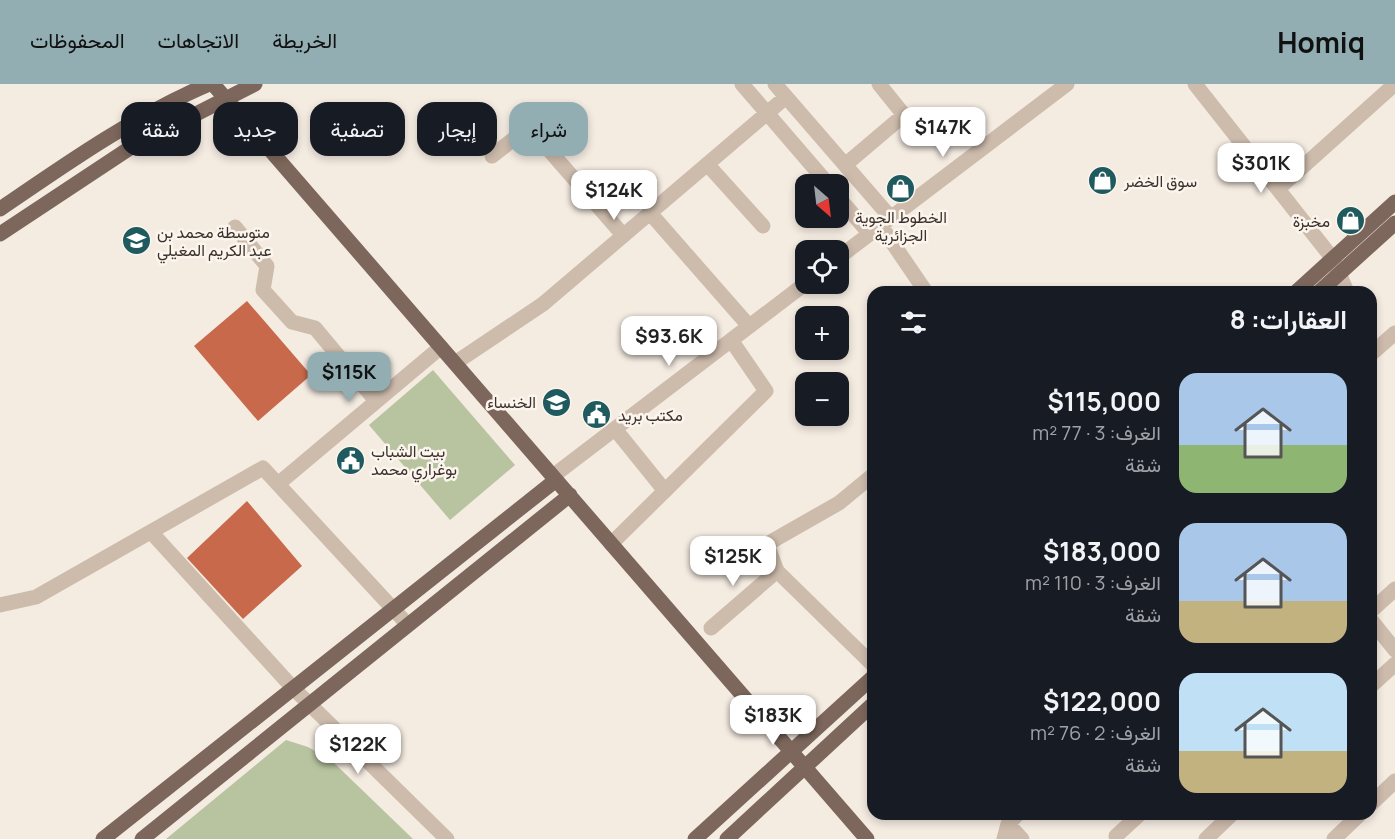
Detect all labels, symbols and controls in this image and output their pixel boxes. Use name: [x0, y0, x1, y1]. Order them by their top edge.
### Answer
text: Homiq: [1277, 23, 1365, 61]
text: المحفوظات: [30, 26, 125, 54]
text: الاتجاهات: [158, 26, 239, 54]
text: الخريطة: [272, 26, 337, 54]
chip: شقة: [121, 102, 201, 156]
chip: جديد: [213, 102, 298, 156]
chip: تصفية: [310, 102, 405, 156]
chip: إيجار: [417, 102, 497, 156]
chip: شراء: [509, 102, 588, 156]
pin: $147K: [901, 107, 985, 158]
text: $147K: [914, 113, 972, 140]
pin: $301K: [1219, 143, 1303, 194]
text: $301K: [1231, 149, 1291, 176]
shop icon: سوق الخضر: [1087, 165, 1119, 197]
pin: $124K: [572, 170, 656, 221]
place label: سوق الخضر: [1123, 170, 1197, 192]
shop icon: الخطوط الجوية الجزائرية: [885, 173, 917, 205]
north arrow: [795, 174, 849, 228]
map controls: [795, 174, 849, 426]
text: $124K: [585, 176, 643, 203]
shop icon: مخبزة: [1335, 205, 1367, 237]
place label: الخطوط الجوية الجزائرية: [855, 206, 947, 246]
place label: مخبزة: [1293, 210, 1330, 232]
place label: متوسطة محمد بن عبد الكريم المغيلي: [157, 221, 272, 264]
school or university icon: متوسطة محمد بن عبد الكريم المغيلي: [120, 225, 152, 257]
button: locate: [795, 240, 849, 294]
text: العقارات: 8: [1230, 301, 1347, 337]
button: +: [795, 306, 849, 360]
icon: filters: [897, 306, 930, 339]
pin: $93.6K: [620, 316, 718, 367]
text: $93.6K: [635, 322, 703, 349]
pin: $115K: [307, 352, 391, 403]
text: $115K: [322, 358, 376, 385]
button: −: [795, 372, 849, 426]
text: $115,000: [1047, 383, 1161, 419]
school or university icon: الخنساء: [541, 386, 573, 418]
place label: الخنساء: [487, 391, 536, 413]
icon: home: [1227, 397, 1299, 469]
public building icon: مكتب بريد: [581, 399, 613, 431]
place label: مكتب بريد: [618, 404, 683, 426]
text: الغرف: 3 · 77 m²: [1032, 419, 1161, 446]
place label: بيت الشباب بوغراري محمد: [371, 440, 457, 483]
public building icon: بيت الشباب بوغراري محمد: [334, 444, 366, 476]
text: شقة: [1125, 451, 1161, 478]
text: $183,000: [1043, 533, 1161, 569]
pin: $125K: [691, 536, 775, 587]
text: $125K: [704, 542, 762, 569]
icon: home: [1227, 547, 1299, 619]
text: الغرف: 3 · 110 m²: [1025, 569, 1161, 596]
text: شقة: [1125, 601, 1161, 628]
text: $122,000: [1043, 683, 1161, 719]
pin: $183K: [731, 695, 815, 746]
icon: home: [1227, 697, 1299, 769]
text: $183K: [744, 701, 802, 728]
text: الغرف: 2 · 76 m²: [1030, 719, 1161, 746]
pin: $122K: [316, 724, 400, 775]
text: $122K: [329, 730, 387, 757]
text: شقة: [1125, 751, 1161, 778]

